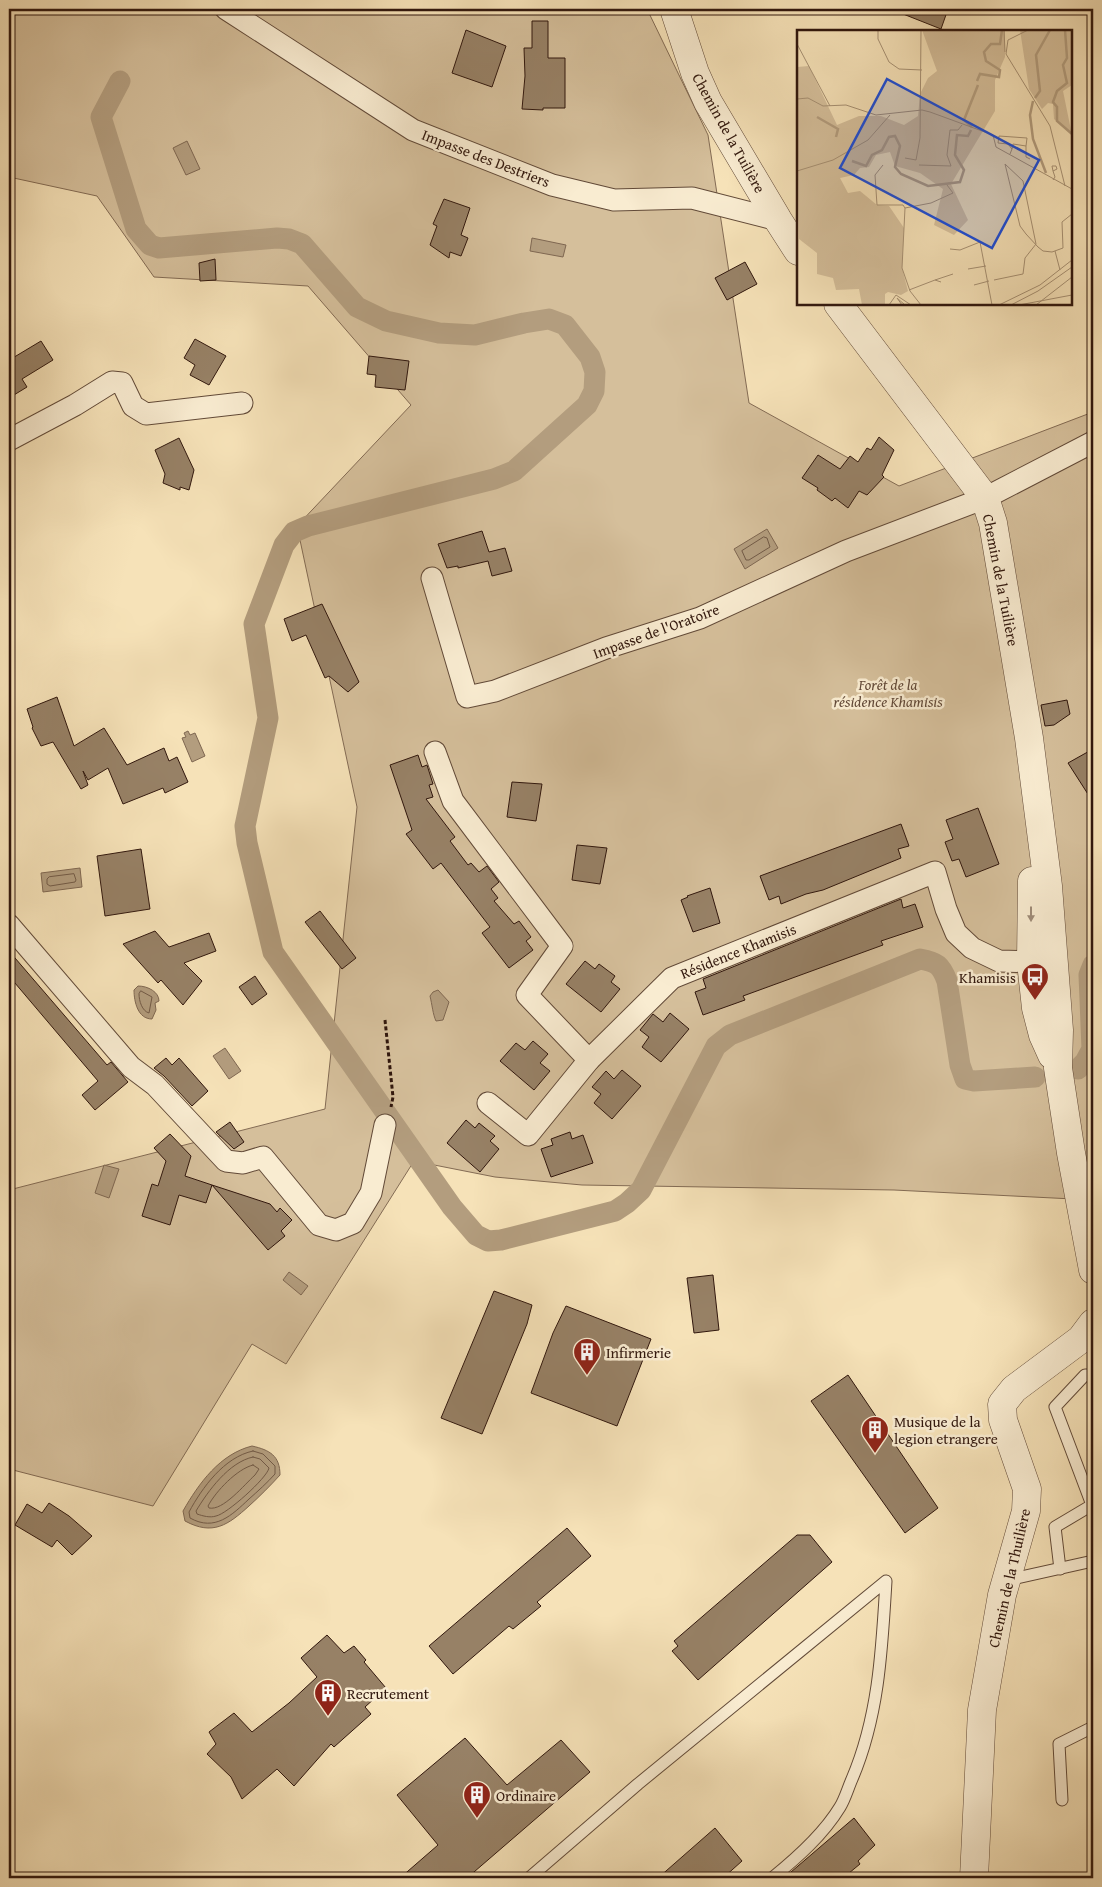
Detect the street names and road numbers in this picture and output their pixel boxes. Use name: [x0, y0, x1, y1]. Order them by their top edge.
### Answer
street label: Chemin de la Tuilière: [687, 69, 771, 197]
street label: Impasse des Destriers: [419, 124, 553, 192]
street label: Chemin de la Tuilière: [978, 512, 1024, 648]
street label: Impasse de l'Oratoire: [590, 598, 722, 664]
street label: Résidence Khamisis: [677, 918, 799, 984]
street label: Chemin de la Thuilière: [983, 1506, 1035, 1650]

